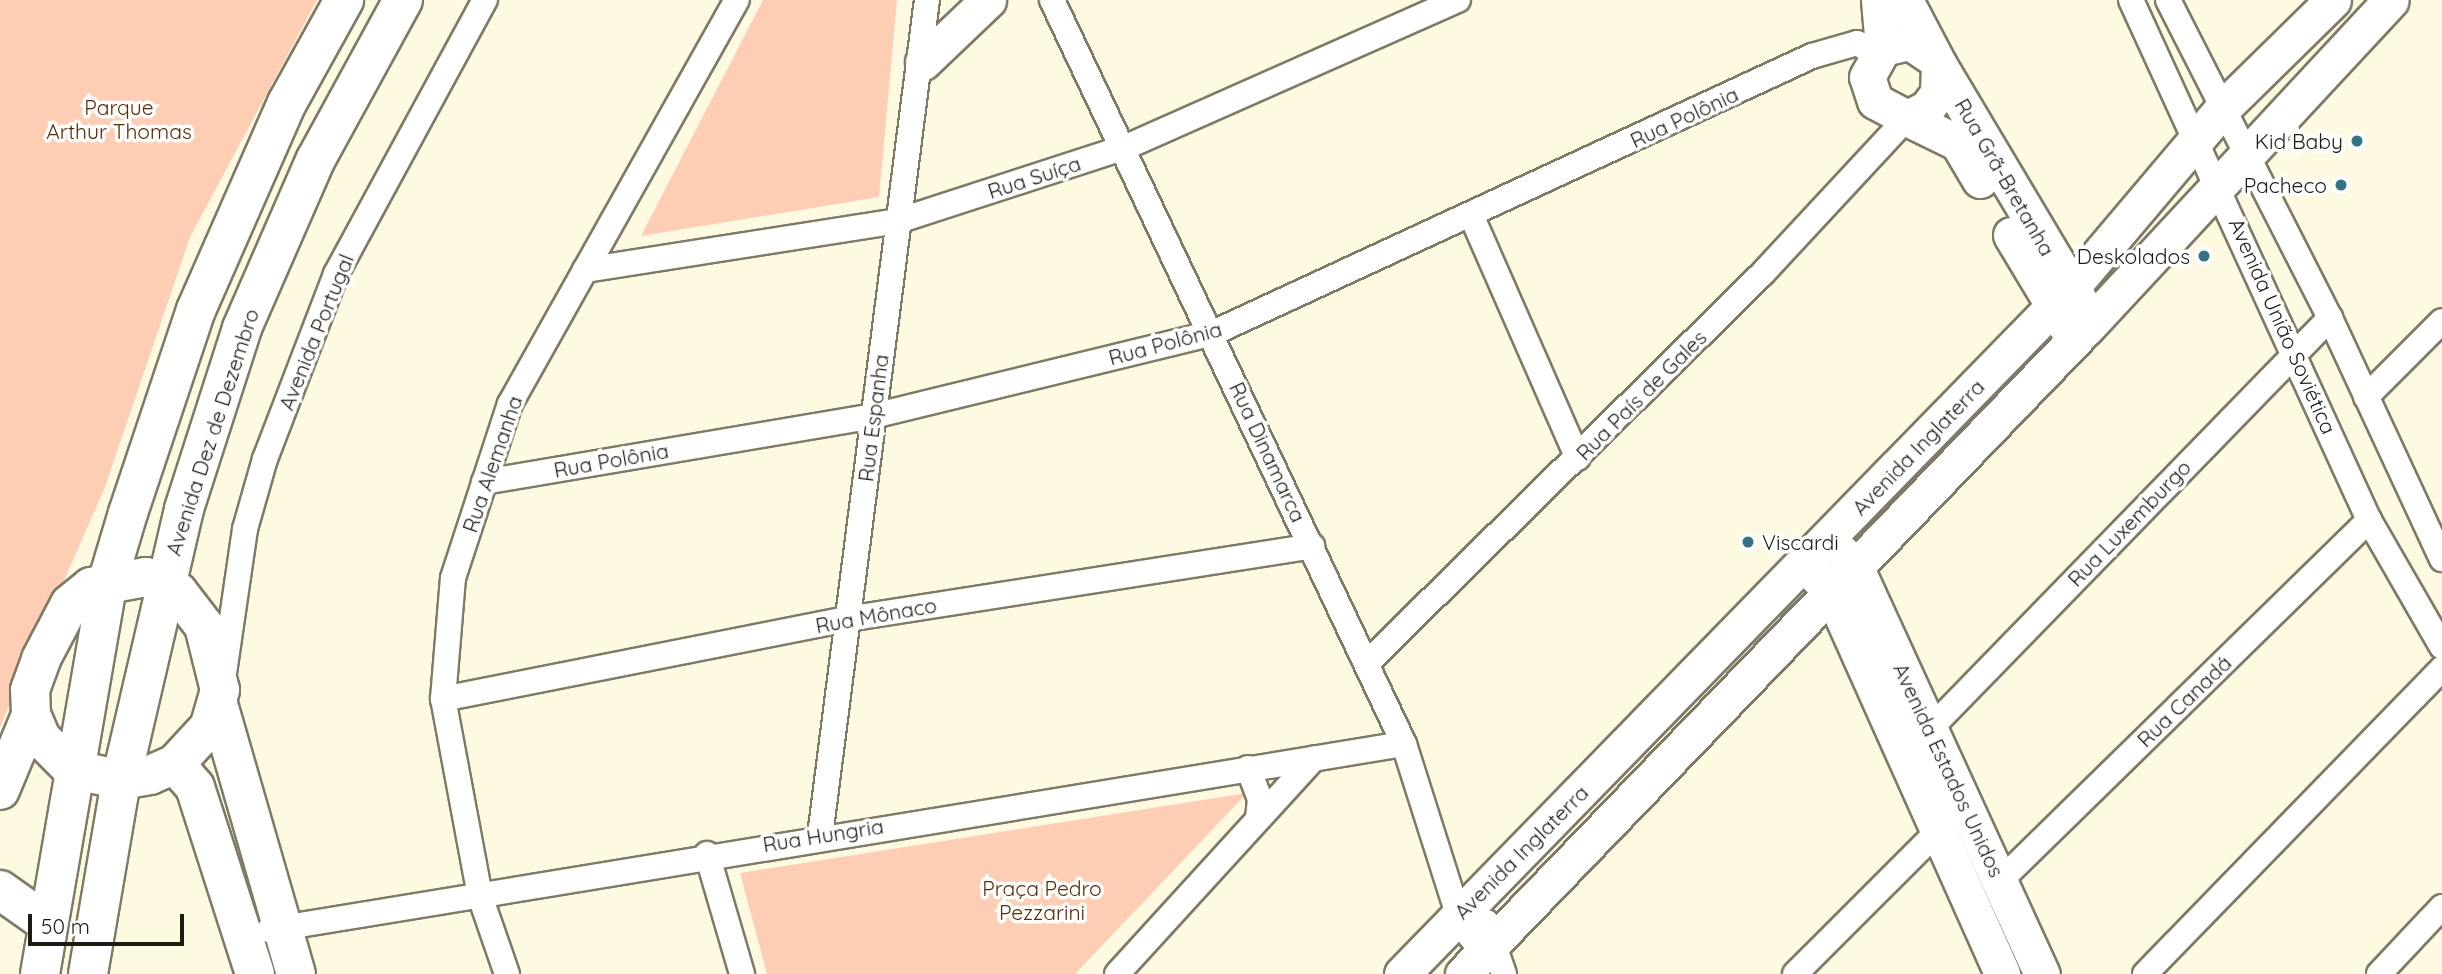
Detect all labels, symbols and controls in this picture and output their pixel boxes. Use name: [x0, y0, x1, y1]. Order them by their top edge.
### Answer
street label: Rua Polônia: [1626, 81, 1742, 153]
park label: Parque Arthur Thomas: [46, 94, 192, 144]
street label: Rua Grã-Bretanha: [1950, 94, 2060, 260]
place label: Kid Baby: [2255, 128, 2343, 154]
marker: Kid Baby: [2349, 133, 2365, 149]
street label: Rua Suíça: [984, 150, 1084, 204]
place label: Pacheco: [2244, 172, 2327, 198]
marker: Pacheco: [2333, 177, 2349, 193]
street label: Avenida União Soviética: [2224, 214, 2342, 438]
place label: Deskolados: [2077, 243, 2190, 269]
marker: Deskolados: [2196, 248, 2212, 264]
street label: Avenida Portugal: [273, 250, 359, 414]
street label: Avenida Dez de Dezembro: [160, 305, 264, 559]
street label: Rua Polônia: [1106, 316, 1224, 370]
street label: Rua País de Gales: [1571, 325, 1711, 465]
street label: Rua Espanha: [853, 353, 893, 483]
street label: Avenida Inglaterra: [1847, 374, 1989, 520]
street label: Rua Dinamarca: [1224, 378, 1312, 526]
street label: Rua Alemanha: [457, 392, 527, 536]
street label: Rua Polônia: [552, 438, 670, 482]
street label: Rua Luxemburgo: [2062, 454, 2196, 592]
place label: Viscardi: [1762, 529, 1839, 555]
marker: Viscardi: [1740, 534, 1756, 550]
street label: Rua Mônaco: [813, 592, 939, 638]
street label: Rua Canadá: [2132, 650, 2236, 752]
street label: Avenida Estados Unidos: [1888, 659, 2010, 881]
street label: Avenida Inglaterra: [1449, 780, 1593, 924]
street label: Rua Hungria: [761, 813, 885, 857]
park label: Praça Pedro Pezzarini: [982, 875, 1102, 925]
scale bar: [32, 900, 187, 944]
text: 50 m: [41, 913, 90, 939]

